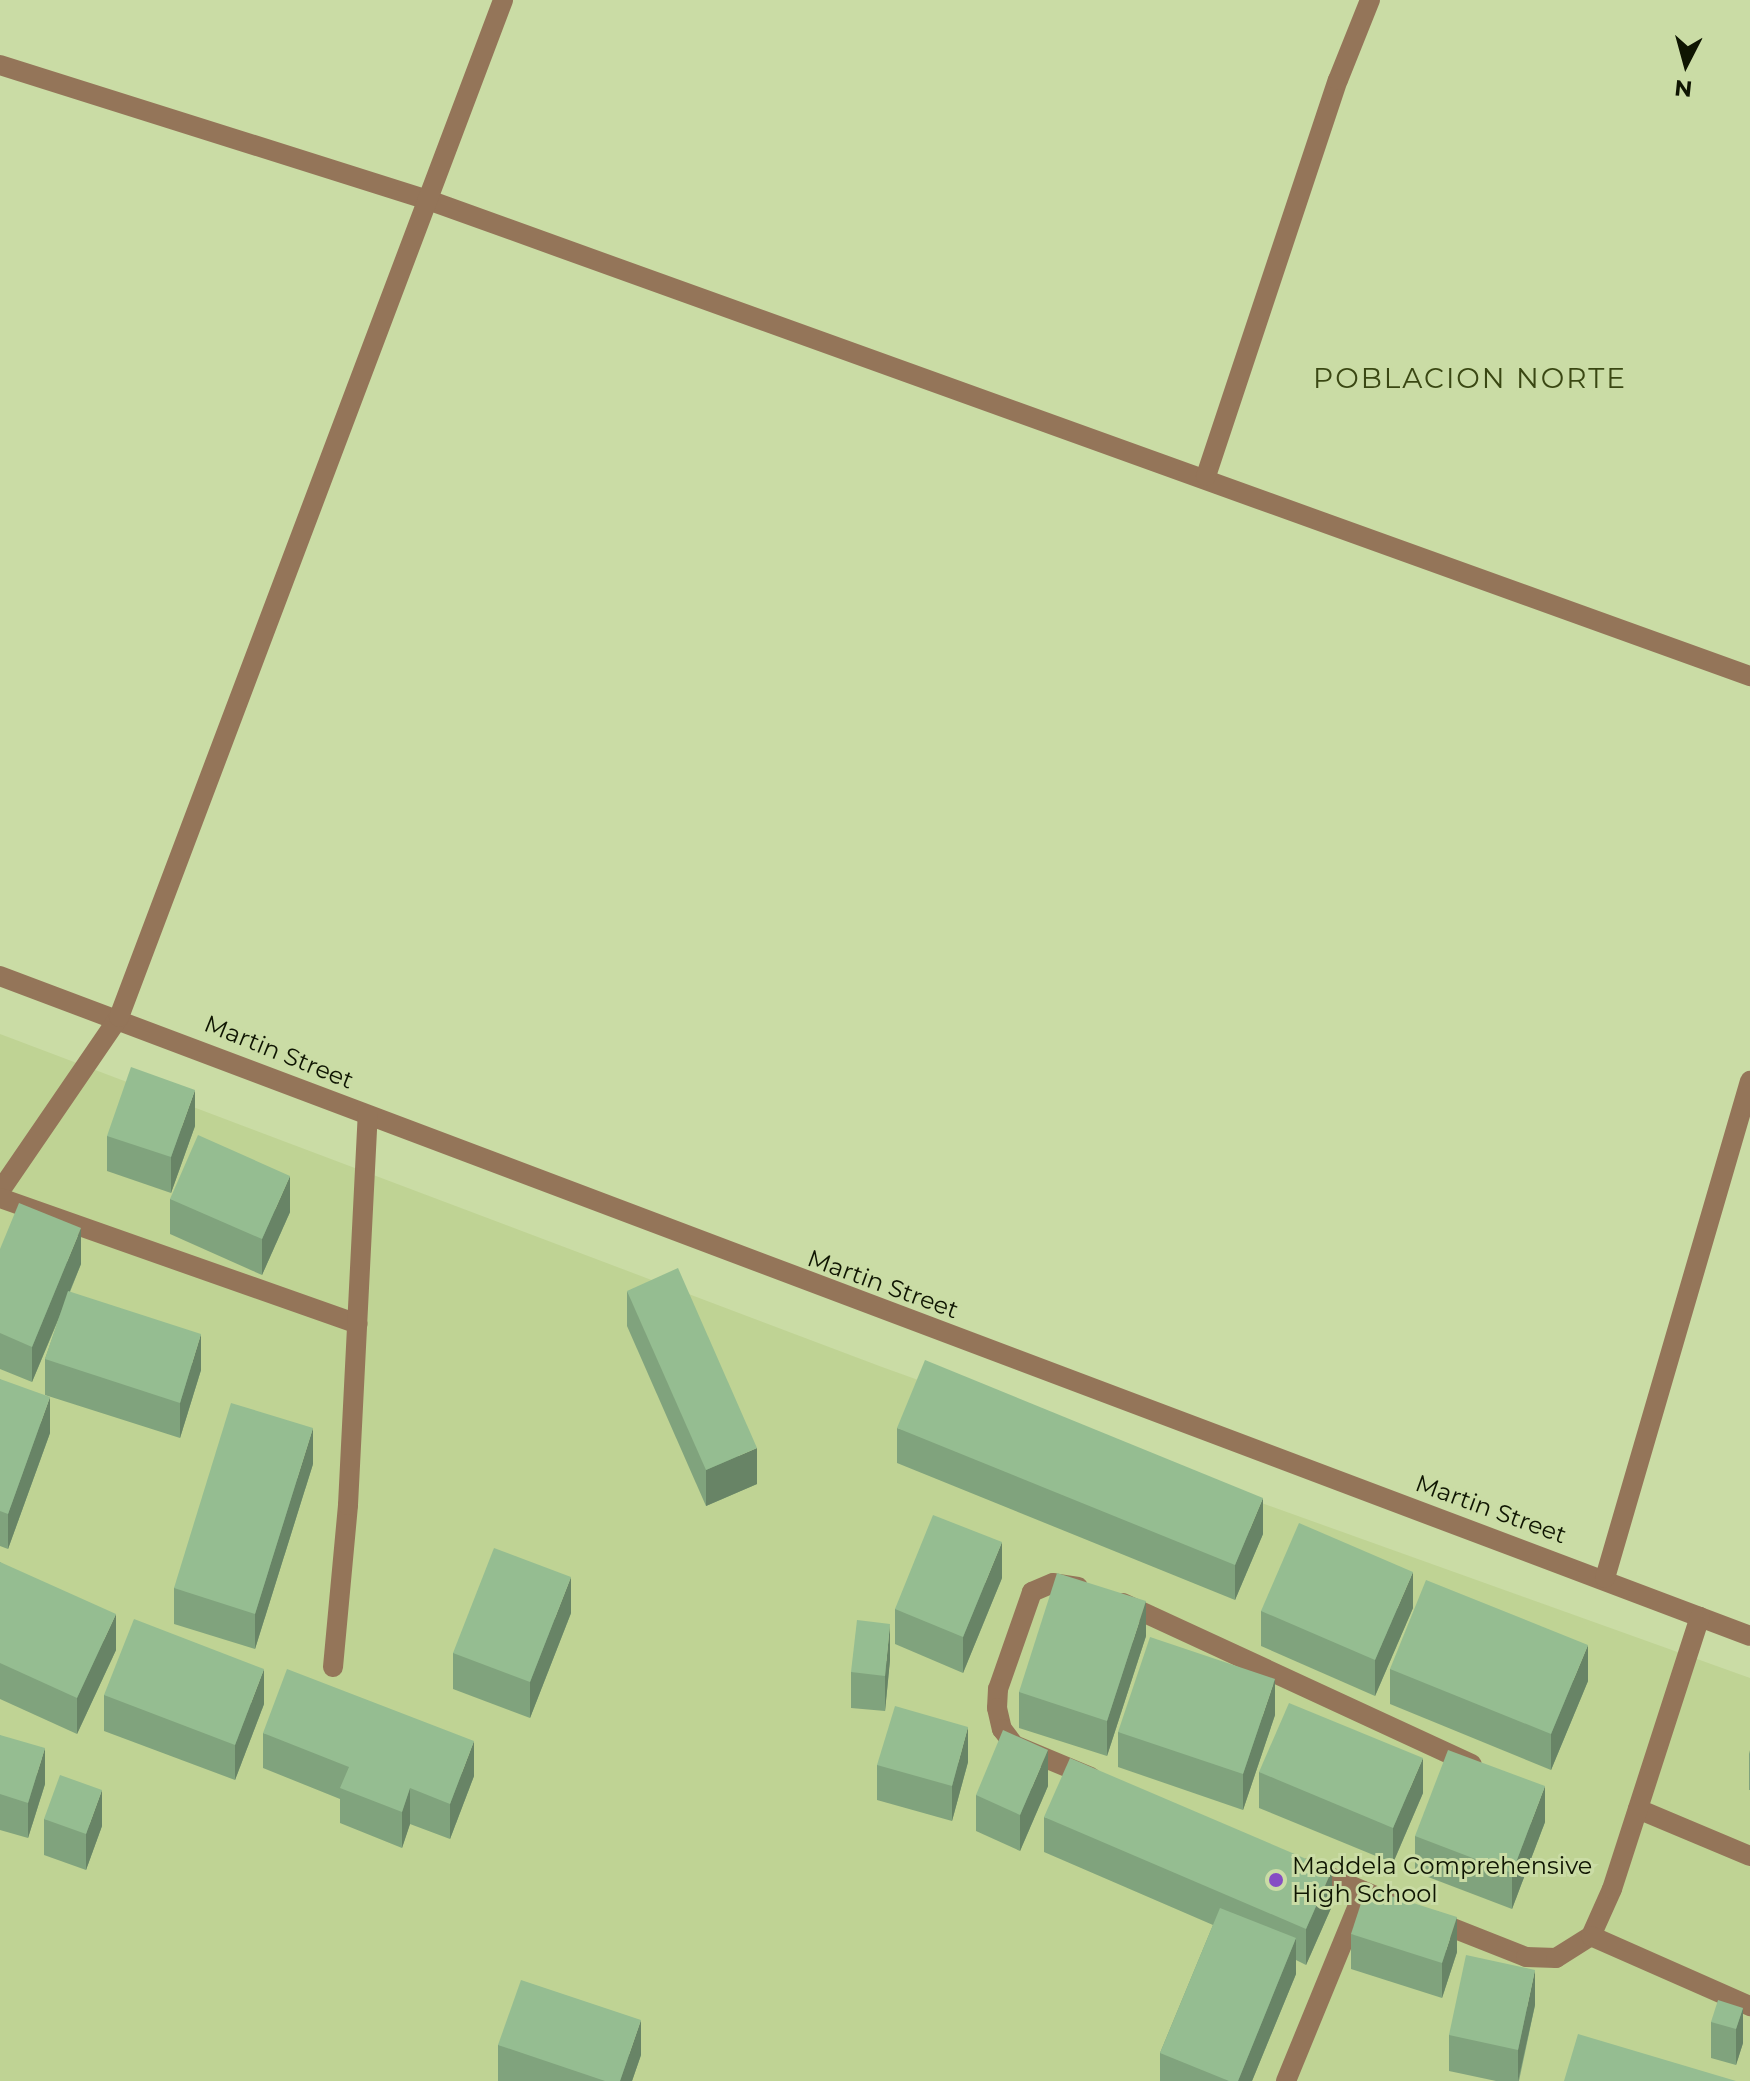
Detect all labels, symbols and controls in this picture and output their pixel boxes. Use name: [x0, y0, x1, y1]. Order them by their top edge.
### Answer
north arrow: [1646, 24, 1726, 104]
text: N: [1673, 74, 1694, 103]
district label: POBLACION NORTE: [1313, 361, 1627, 395]
street label: Martin Street: [200, 1009, 358, 1095]
street label: Martin Street: [804, 1243, 962, 1325]
street label: Martin Street: [1412, 1468, 1570, 1550]
place label: Maddela Comprehensive High School: [1292, 1852, 1592, 1908]
marker: Maddela Comprehensive High School: [1267, 1871, 1285, 1889]

